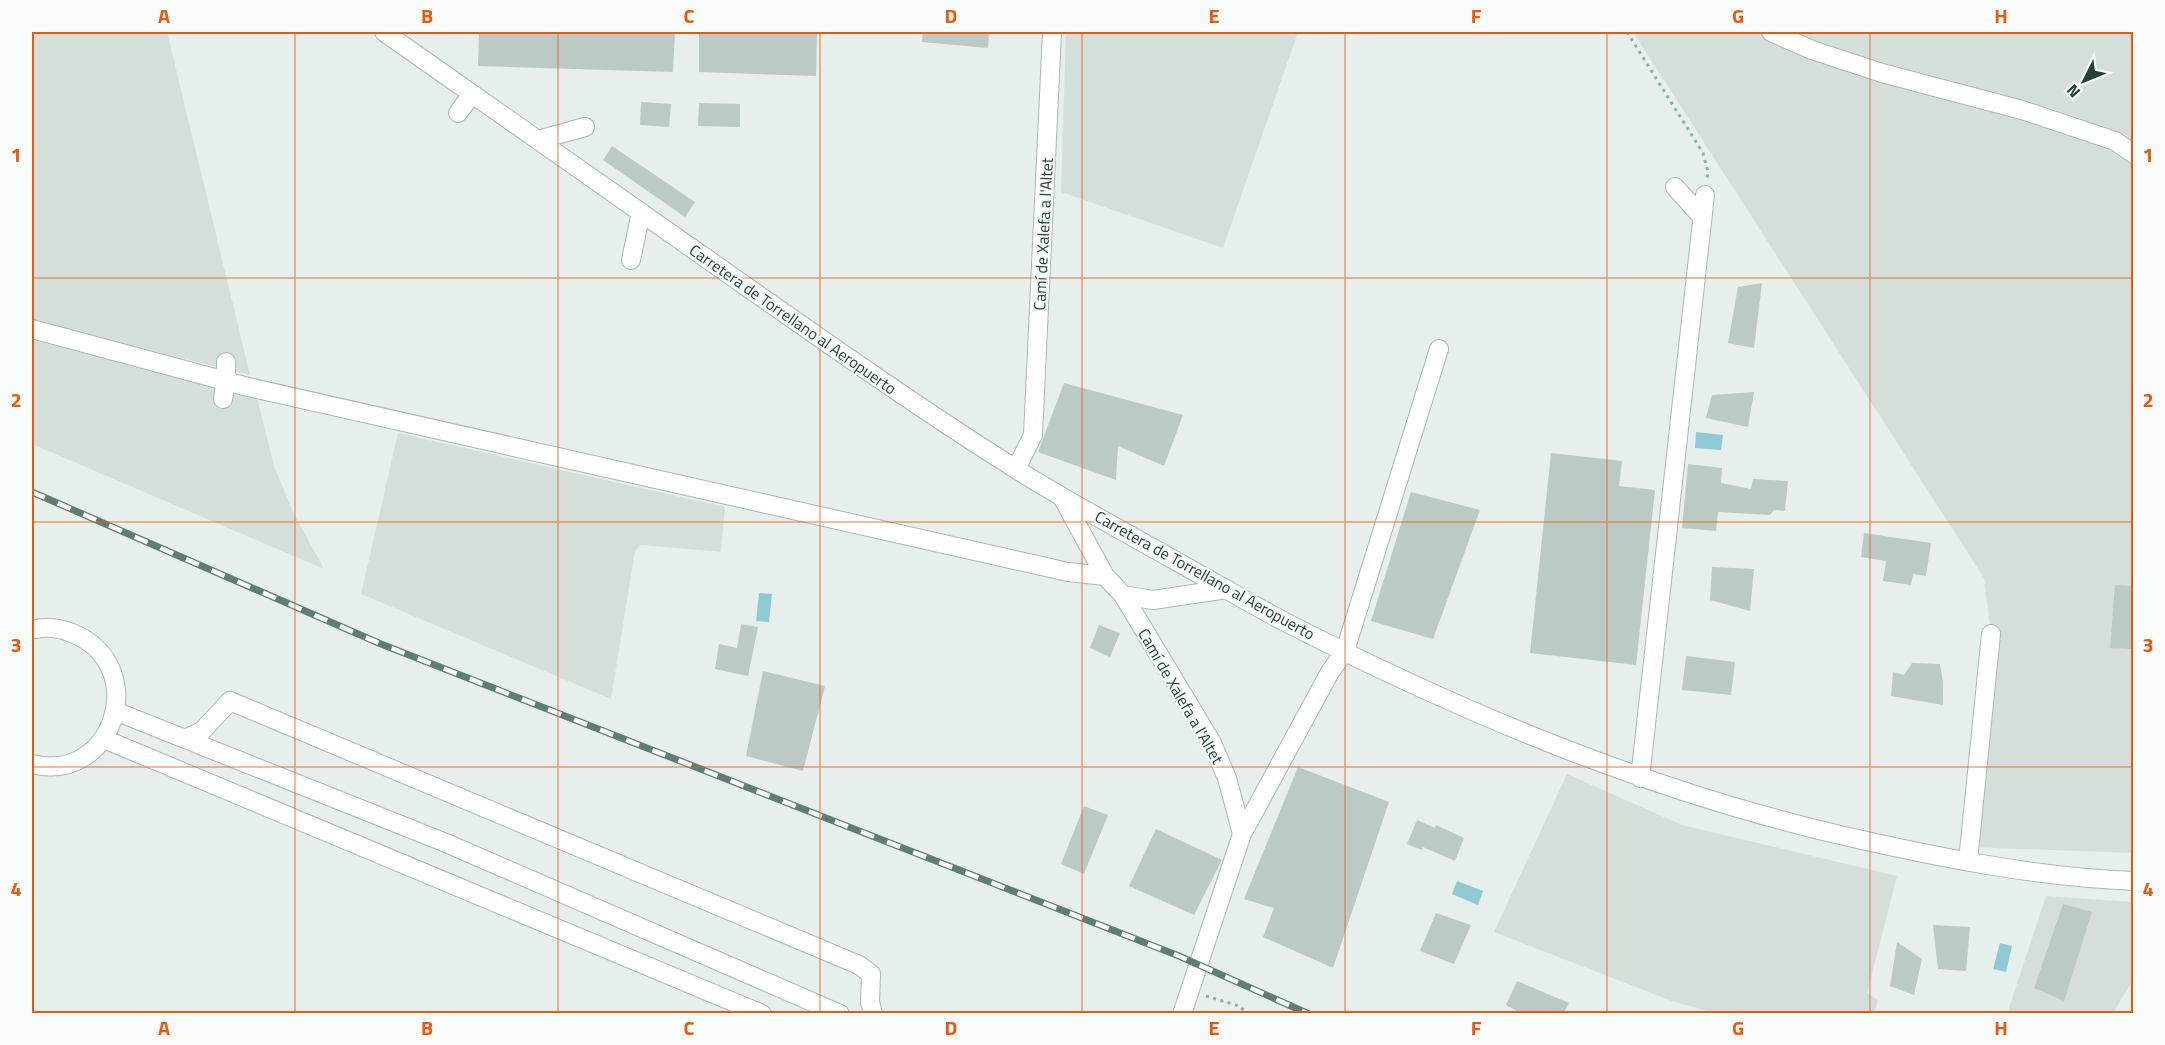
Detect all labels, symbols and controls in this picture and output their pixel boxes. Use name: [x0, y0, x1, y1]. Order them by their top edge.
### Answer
text: A: [158, 0, 170, 31]
text: B: [421, 0, 433, 31]
text: C: [684, 0, 695, 31]
text: D: [945, 0, 957, 31]
text: E: [1208, 0, 1220, 31]
text: F: [1471, 0, 1482, 31]
text: G: [1732, 0, 1744, 31]
text: H: [1994, 0, 2008, 31]
north arrow: [2054, 51, 2114, 111]
text: N: [2060, 79, 2086, 103]
text: 1: [10, 139, 22, 170]
text: 1: [2142, 139, 2154, 170]
street label: Camí de Xalefa a l'Altet: [1027, 157, 1059, 311]
street label: Carretera de Torrellano al Aeropuerto: [685, 238, 901, 400]
text: 2: [10, 384, 22, 415]
text: 2: [2142, 384, 2154, 415]
street label: Carretera de Torrellano al Aeropuerto: [1091, 504, 1319, 646]
street label: Camí de Xalefa a l'Altet: [1132, 624, 1230, 769]
text: 3: [10, 629, 22, 660]
text: 3: [2142, 629, 2154, 660]
text: 4: [10, 873, 22, 904]
text: 4: [2142, 873, 2154, 904]
text: A: [158, 1012, 170, 1043]
text: B: [421, 1012, 433, 1043]
text: C: [684, 1012, 695, 1043]
text: D: [945, 1012, 957, 1043]
text: E: [1208, 1012, 1220, 1043]
text: F: [1471, 1012, 1482, 1043]
text: G: [1732, 1012, 1744, 1043]
text: H: [1994, 1012, 2008, 1043]

